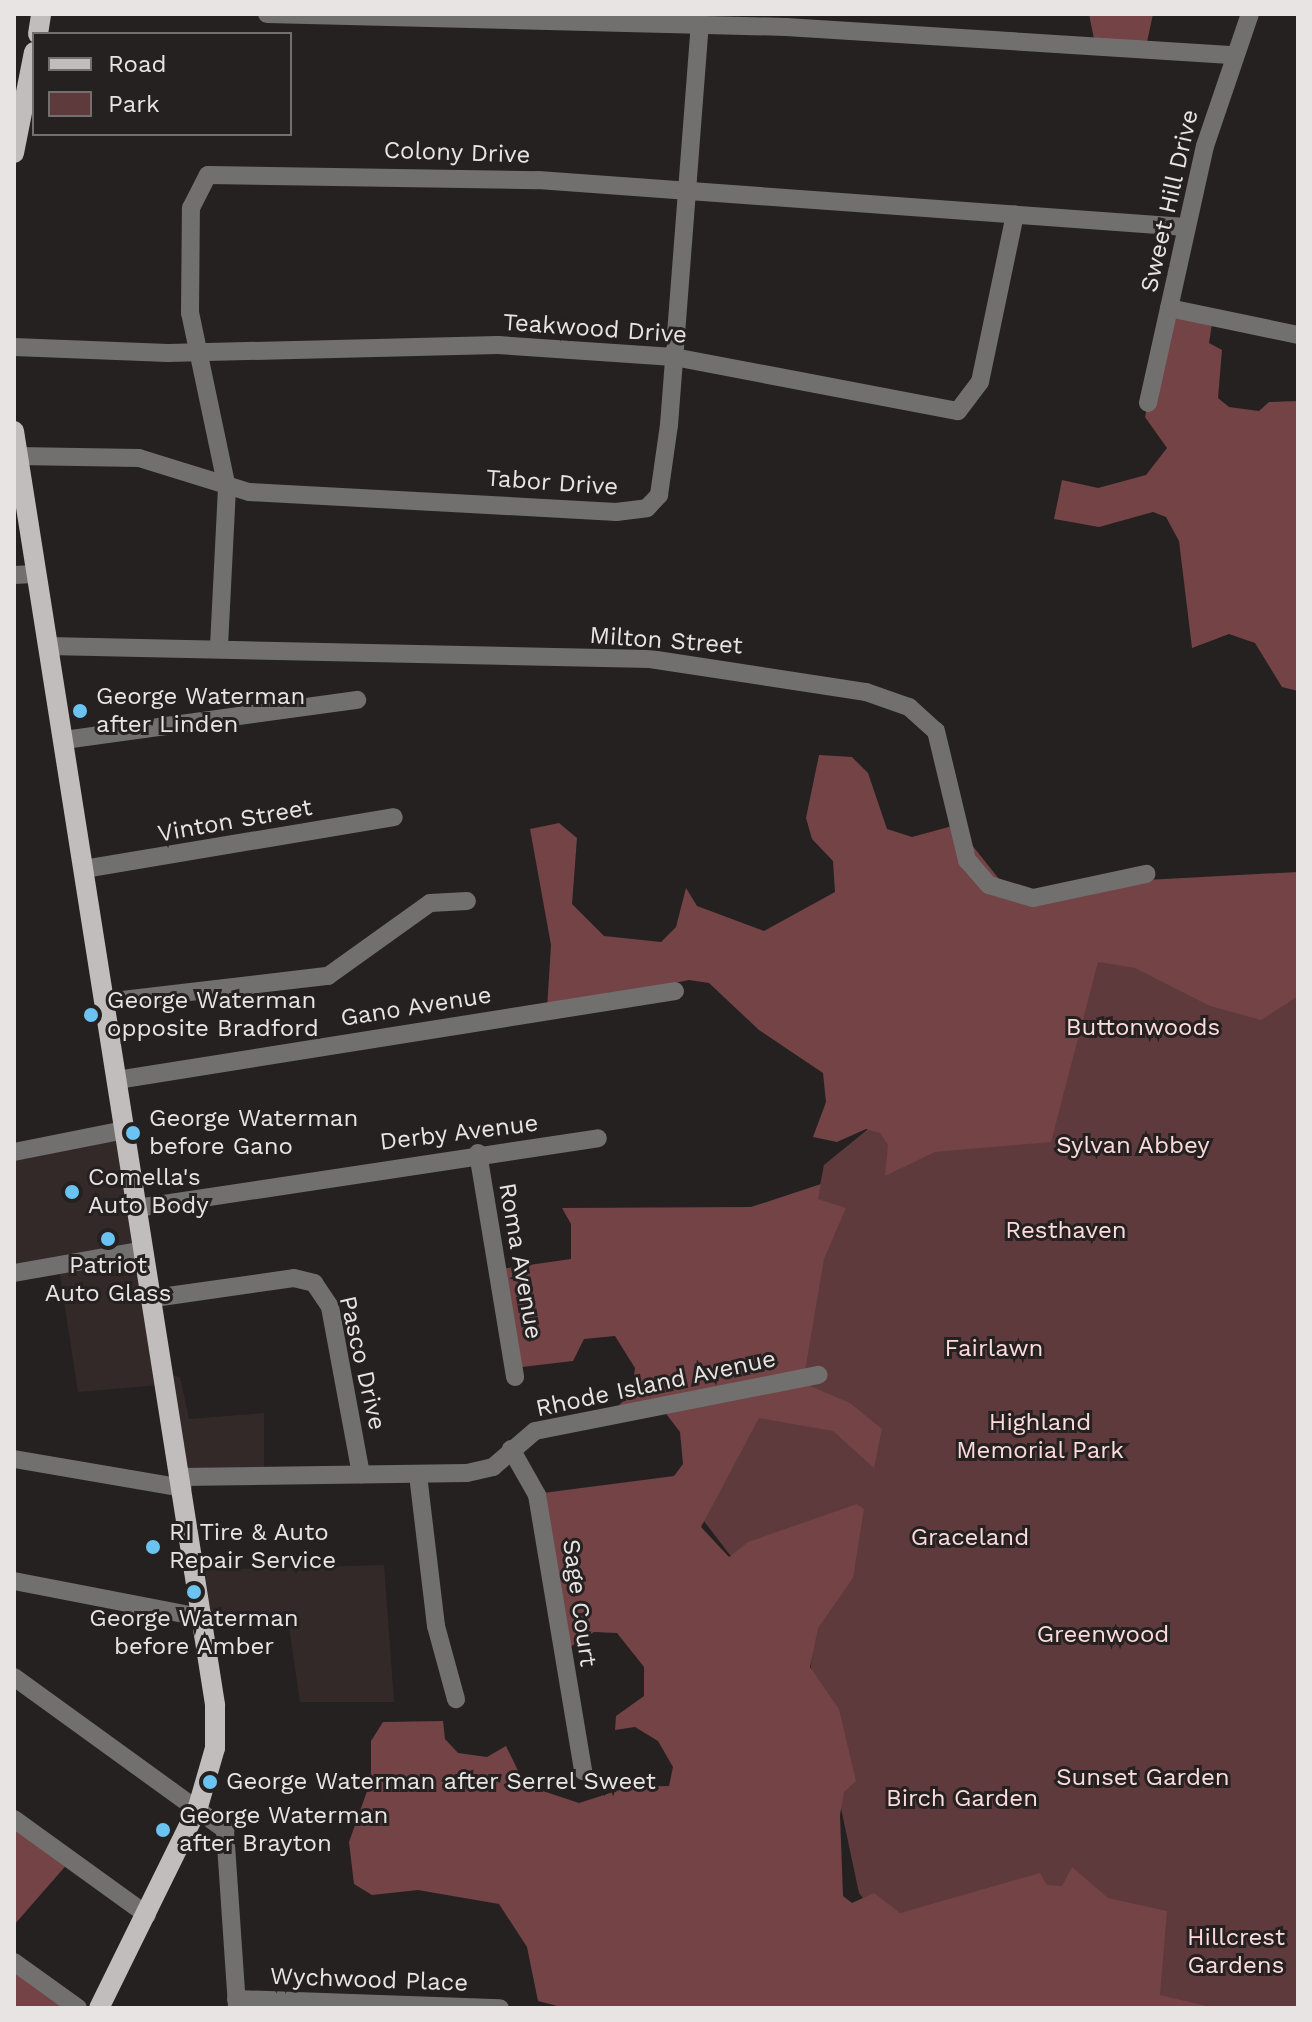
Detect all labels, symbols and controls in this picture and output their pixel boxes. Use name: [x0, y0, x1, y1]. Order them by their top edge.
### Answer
legend: [32, 32, 292, 136]
text: Road: [108, 50, 167, 78]
text: Park: [108, 90, 160, 118]
street label: Sweet Hill Drive: [1135, 107, 1205, 295]
street label: Colony Drive: [383, 136, 531, 170]
street label: Teakwood Drive: [502, 308, 688, 350]
street label: Tabor Drive: [485, 464, 619, 502]
street label: Milton Street: [588, 621, 744, 661]
place label: George Waterman after Linden: [96, 683, 306, 739]
marker: George Waterman after Linden: [71, 702, 89, 720]
street label: Vinton Street: [156, 793, 314, 849]
street label: Gano Avenue: [338, 981, 494, 1033]
place label: George Waterman opposite Bradford: [107, 987, 319, 1043]
marker: George Waterman opposite Bradford: [82, 1006, 100, 1024]
park label: Buttonwoods: [1066, 1014, 1220, 1042]
place label: George Waterman before Gano: [149, 1105, 359, 1161]
street label: Derby Avenue: [377, 1109, 541, 1157]
marker: George Waterman before Gano: [124, 1124, 142, 1142]
park label: Sylvan Abbey: [1056, 1132, 1210, 1160]
place label: Comella's Auto Body: [88, 1164, 209, 1220]
street label: Roma Avenue: [492, 1180, 548, 1342]
marker: Comella's Auto Body: [63, 1183, 81, 1201]
park label: Resthaven: [1005, 1217, 1127, 1245]
marker: Patriot Auto Glass: [99, 1230, 117, 1248]
place label: Patriot Auto Glass: [45, 1252, 171, 1308]
street label: Pasco Drive: [333, 1293, 391, 1433]
park label: Fairlawn: [945, 1335, 1043, 1363]
street label: Rhode Island Avenue: [533, 1344, 779, 1424]
park label: Highland Memorial Park: [956, 1409, 1124, 1465]
place label: RI Tire & Auto Repair Service: [169, 1519, 337, 1575]
park label: Graceland: [911, 1524, 1029, 1552]
street label: Sage Court: [556, 1537, 602, 1669]
marker: RI Tire & Auto Repair Service: [144, 1538, 162, 1556]
marker: George Waterman before Amber: [185, 1583, 203, 1601]
place label: George Waterman before Amber: [89, 1605, 299, 1661]
park label: Greenwood: [1037, 1621, 1169, 1649]
park label: Sunset Garden: [1056, 1764, 1230, 1792]
place label: George Waterman after Serrel Sweet: [226, 1768, 658, 1796]
marker: George Waterman after Serrel Sweet: [201, 1773, 219, 1791]
park label: Birch Garden: [886, 1785, 1038, 1813]
place label: George Waterman after Brayton: [179, 1802, 389, 1858]
marker: George Waterman after Brayton: [154, 1821, 172, 1839]
park label: Hillcrest Gardens: [1187, 1924, 1285, 1980]
street label: Wychwood Place: [269, 1962, 469, 1998]

